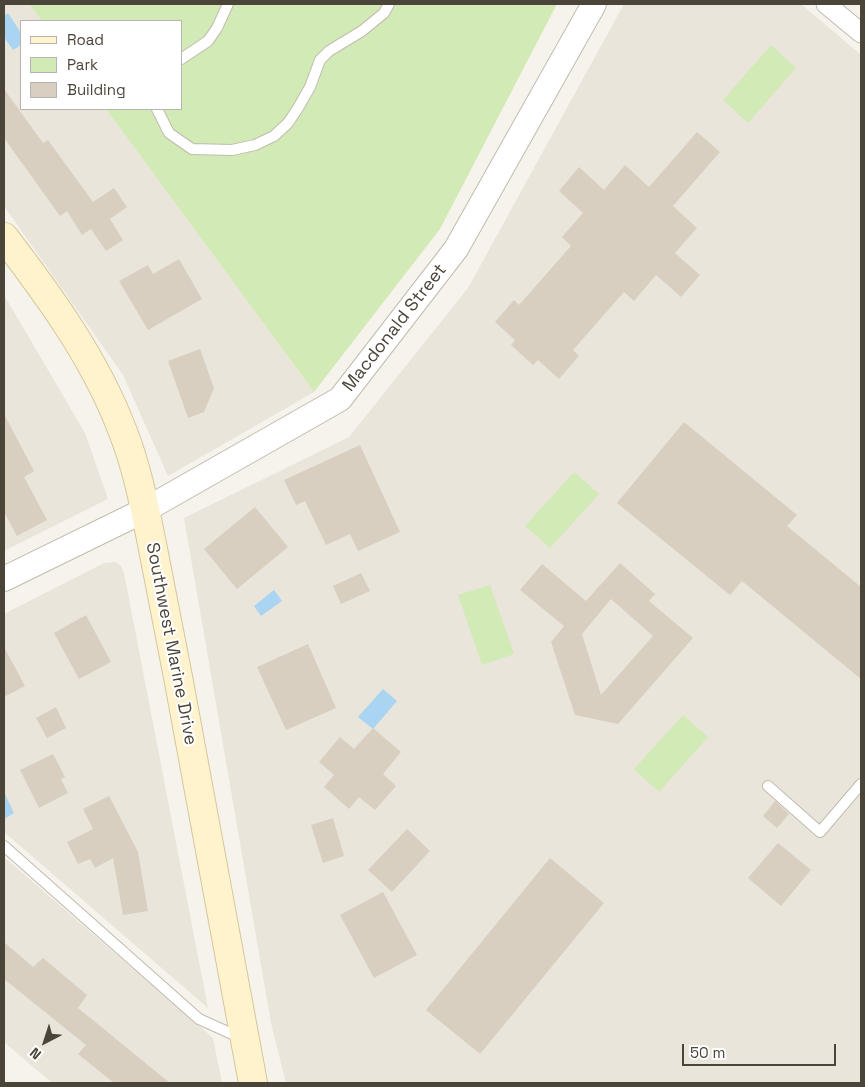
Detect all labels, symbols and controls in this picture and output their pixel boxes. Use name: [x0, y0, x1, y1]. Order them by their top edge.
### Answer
legend: [20, 20, 182, 110]
text: Road: [67, 30, 104, 49]
text: Park: [67, 55, 98, 74]
text: Building: [67, 80, 126, 99]
street label: Macdonald Street: [338, 260, 452, 396]
street label: Southwest Marine Drive: [141, 541, 201, 747]
north arrow: [20, 1017, 70, 1067]
scale bar: [685, 1034, 839, 1066]
text: 50 m: [690, 1043, 725, 1062]
text: N: [26, 1044, 45, 1063]

